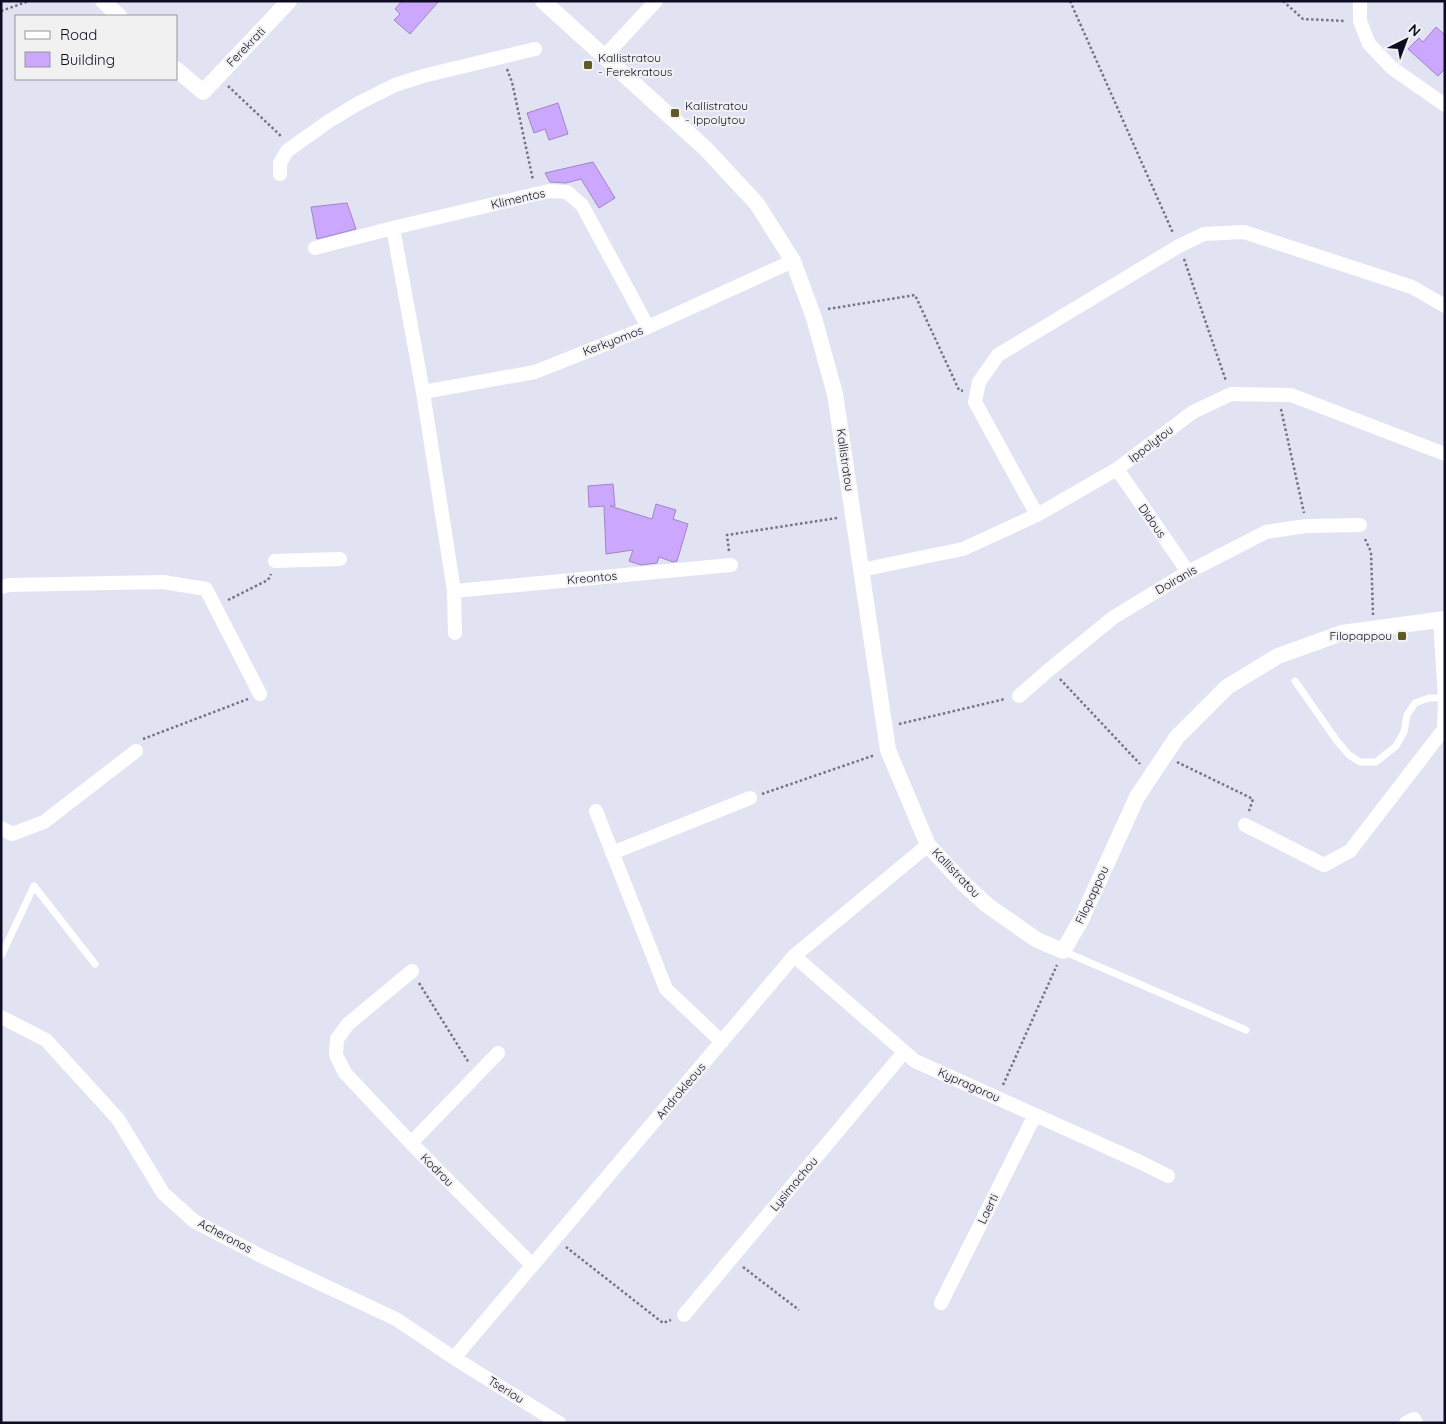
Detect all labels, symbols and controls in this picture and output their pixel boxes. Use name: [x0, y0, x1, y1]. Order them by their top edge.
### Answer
legend: [15, 15, 178, 80]
north arrow: [1381, 15, 1431, 65]
text: N: [1405, 20, 1425, 40]
street label: Ferekrati: [223, 24, 268, 70]
text: Road: [60, 25, 97, 44]
text: Building: [60, 50, 115, 69]
place label: Kallistratou - Ferekratous: [598, 50, 673, 79]
marker: Kallistratou - Ferekratous: [582, 59, 594, 71]
place label: Kallistratou - Ippolytou: [685, 98, 748, 127]
marker: Kallistratou - Ippolytou: [669, 107, 681, 119]
street label: Klimentos: [489, 185, 547, 212]
street label: Kerkyomos: [580, 322, 645, 359]
street label: Ippolytou: [1125, 422, 1176, 465]
street label: Kallistratou: [834, 428, 857, 492]
street label: Didous: [1135, 501, 1170, 541]
street label: Doiranis: [1152, 562, 1199, 597]
street label: Kreontos: [566, 568, 618, 587]
place label: Filopappou: [1330, 628, 1392, 643]
marker: Filopappou: [1396, 630, 1408, 642]
street label: Kallistratou: [929, 845, 984, 901]
street label: Filopappou: [1072, 863, 1112, 926]
street label: Androkleous: [653, 1059, 709, 1122]
street label: Kypragorou: [936, 1064, 1003, 1105]
street label: Kodrou: [418, 1150, 457, 1189]
street label: Lysimachou: [767, 1153, 821, 1214]
street label: Laerti: [974, 1191, 1001, 1226]
street label: Acheronos: [196, 1215, 255, 1256]
street label: Tseriou: [486, 1373, 527, 1406]

